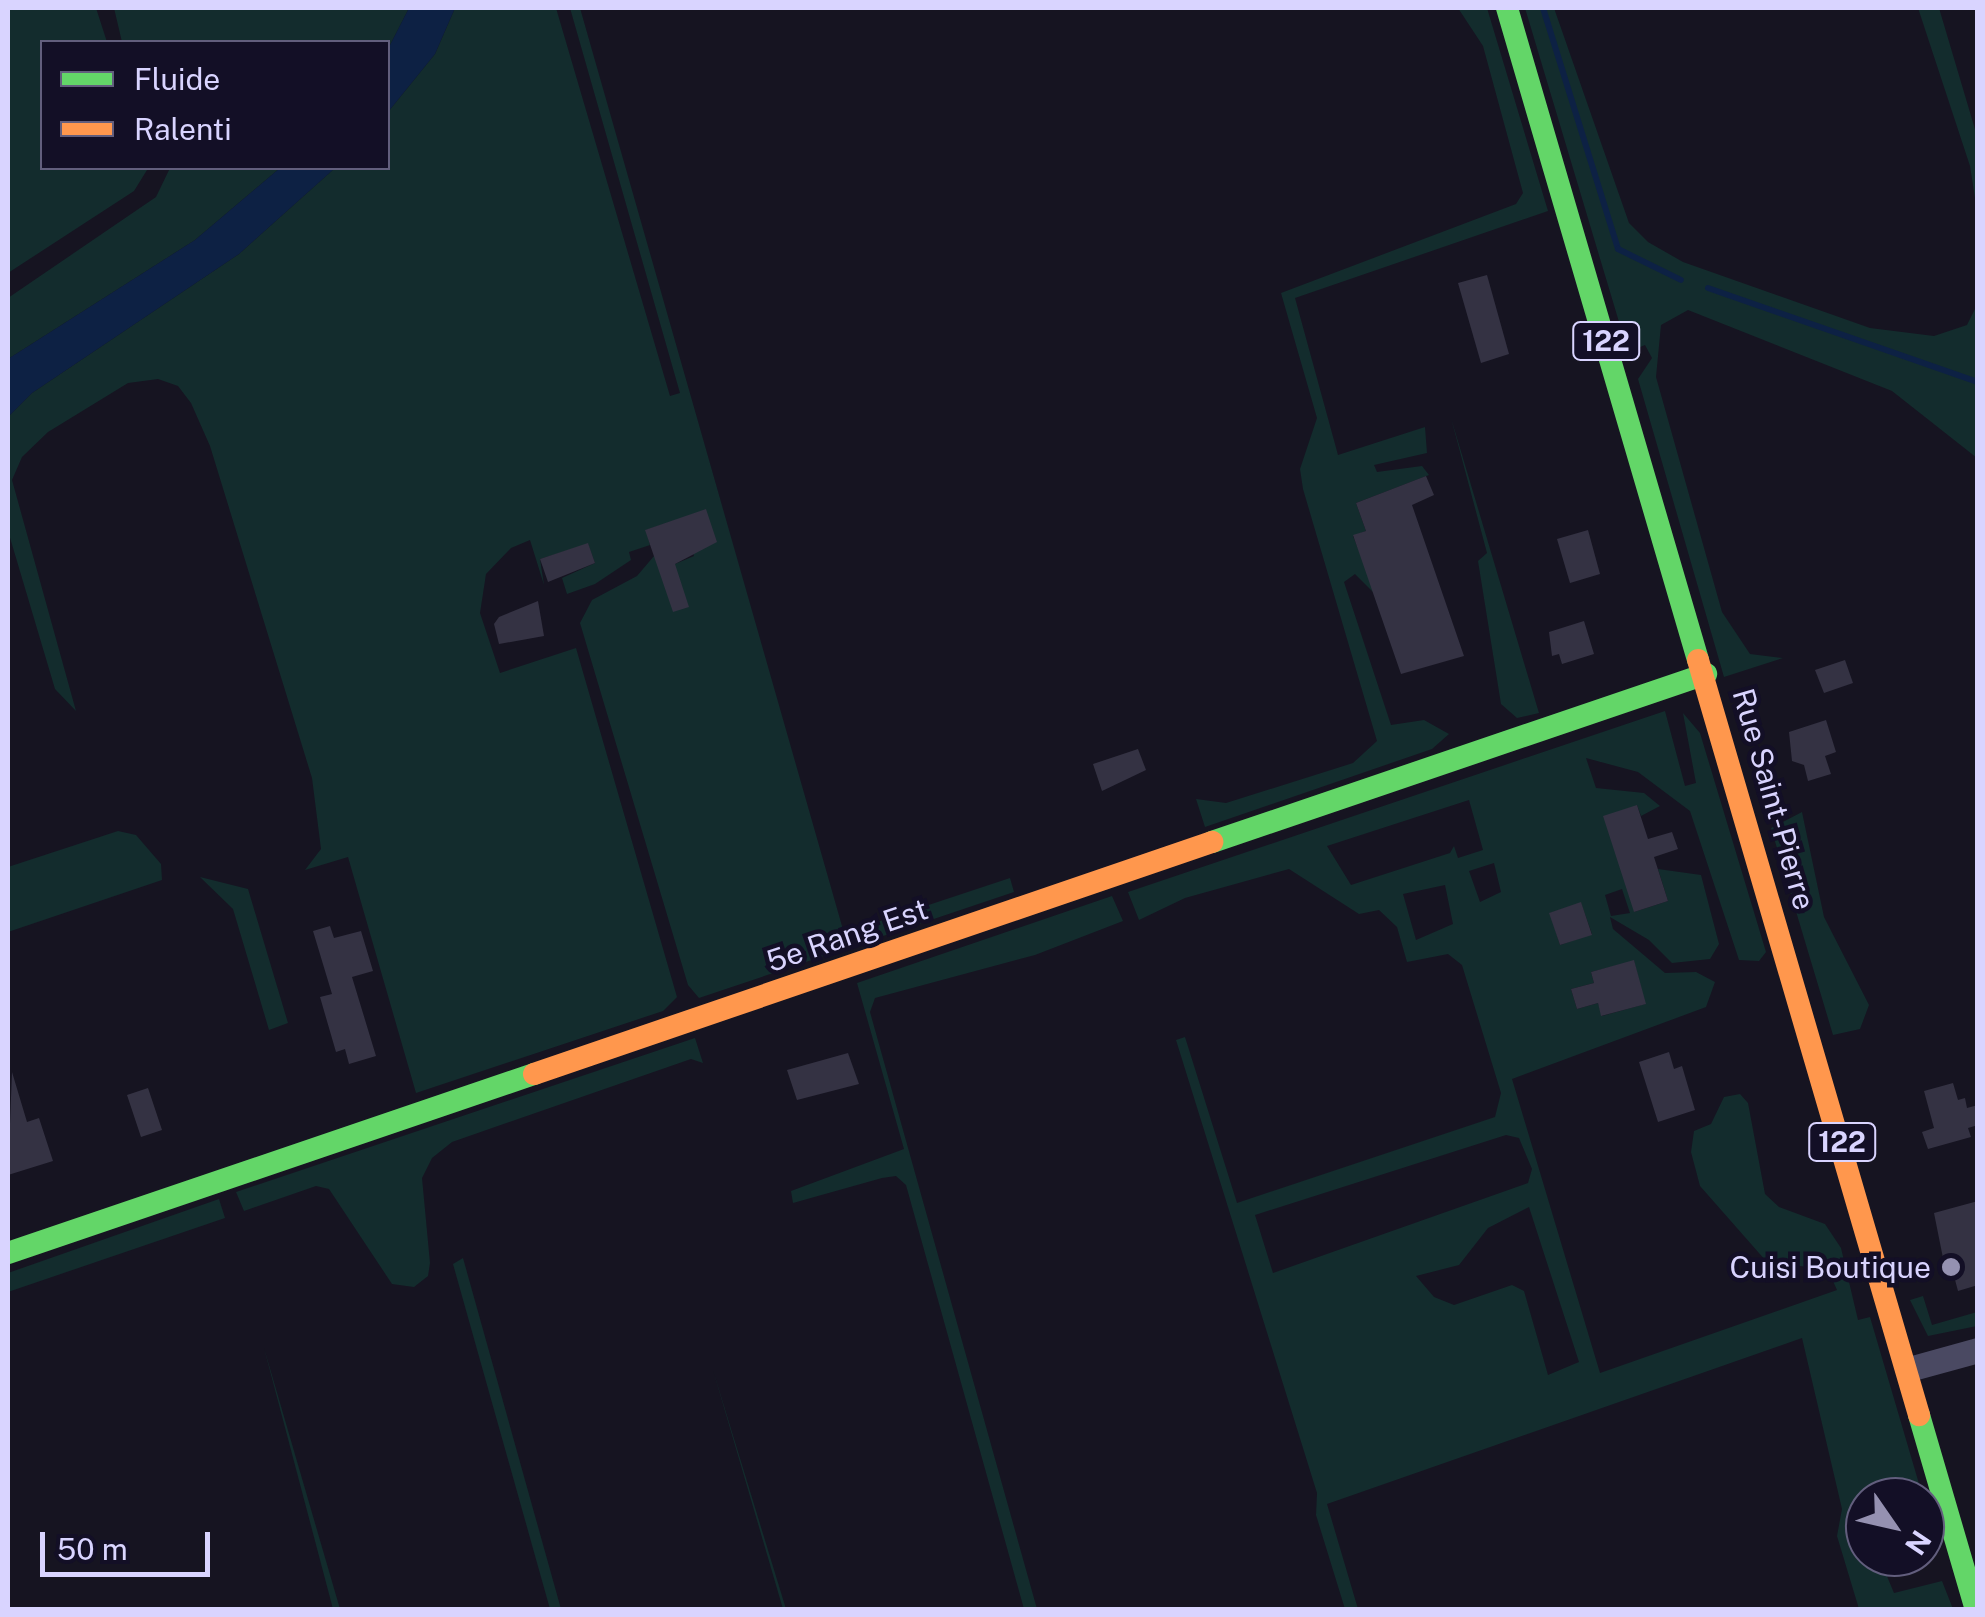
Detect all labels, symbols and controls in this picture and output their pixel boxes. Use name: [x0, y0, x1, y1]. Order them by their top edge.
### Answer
legend: [40, 40, 390, 170]
text: Fluide: [134, 61, 220, 97]
text: Ralenti: [134, 111, 232, 147]
road number: 122: [1571, 318, 1641, 364]
street label: Rue Saint-Pierre: [1725, 684, 1823, 914]
street label: 5e Rang Est: [762, 891, 932, 979]
road number: 122: [1807, 1119, 1877, 1165]
place label: Cuisi Boutique: [1729, 1249, 1931, 1285]
marker: Cuisi Boutique: [1940, 1256, 1962, 1278]
north arrow: [1845, 1477, 1945, 1577]
scale bar: [45, 1512, 215, 1574]
text: N: [1899, 1525, 1938, 1561]
text: 50 m: [57, 1531, 128, 1567]

